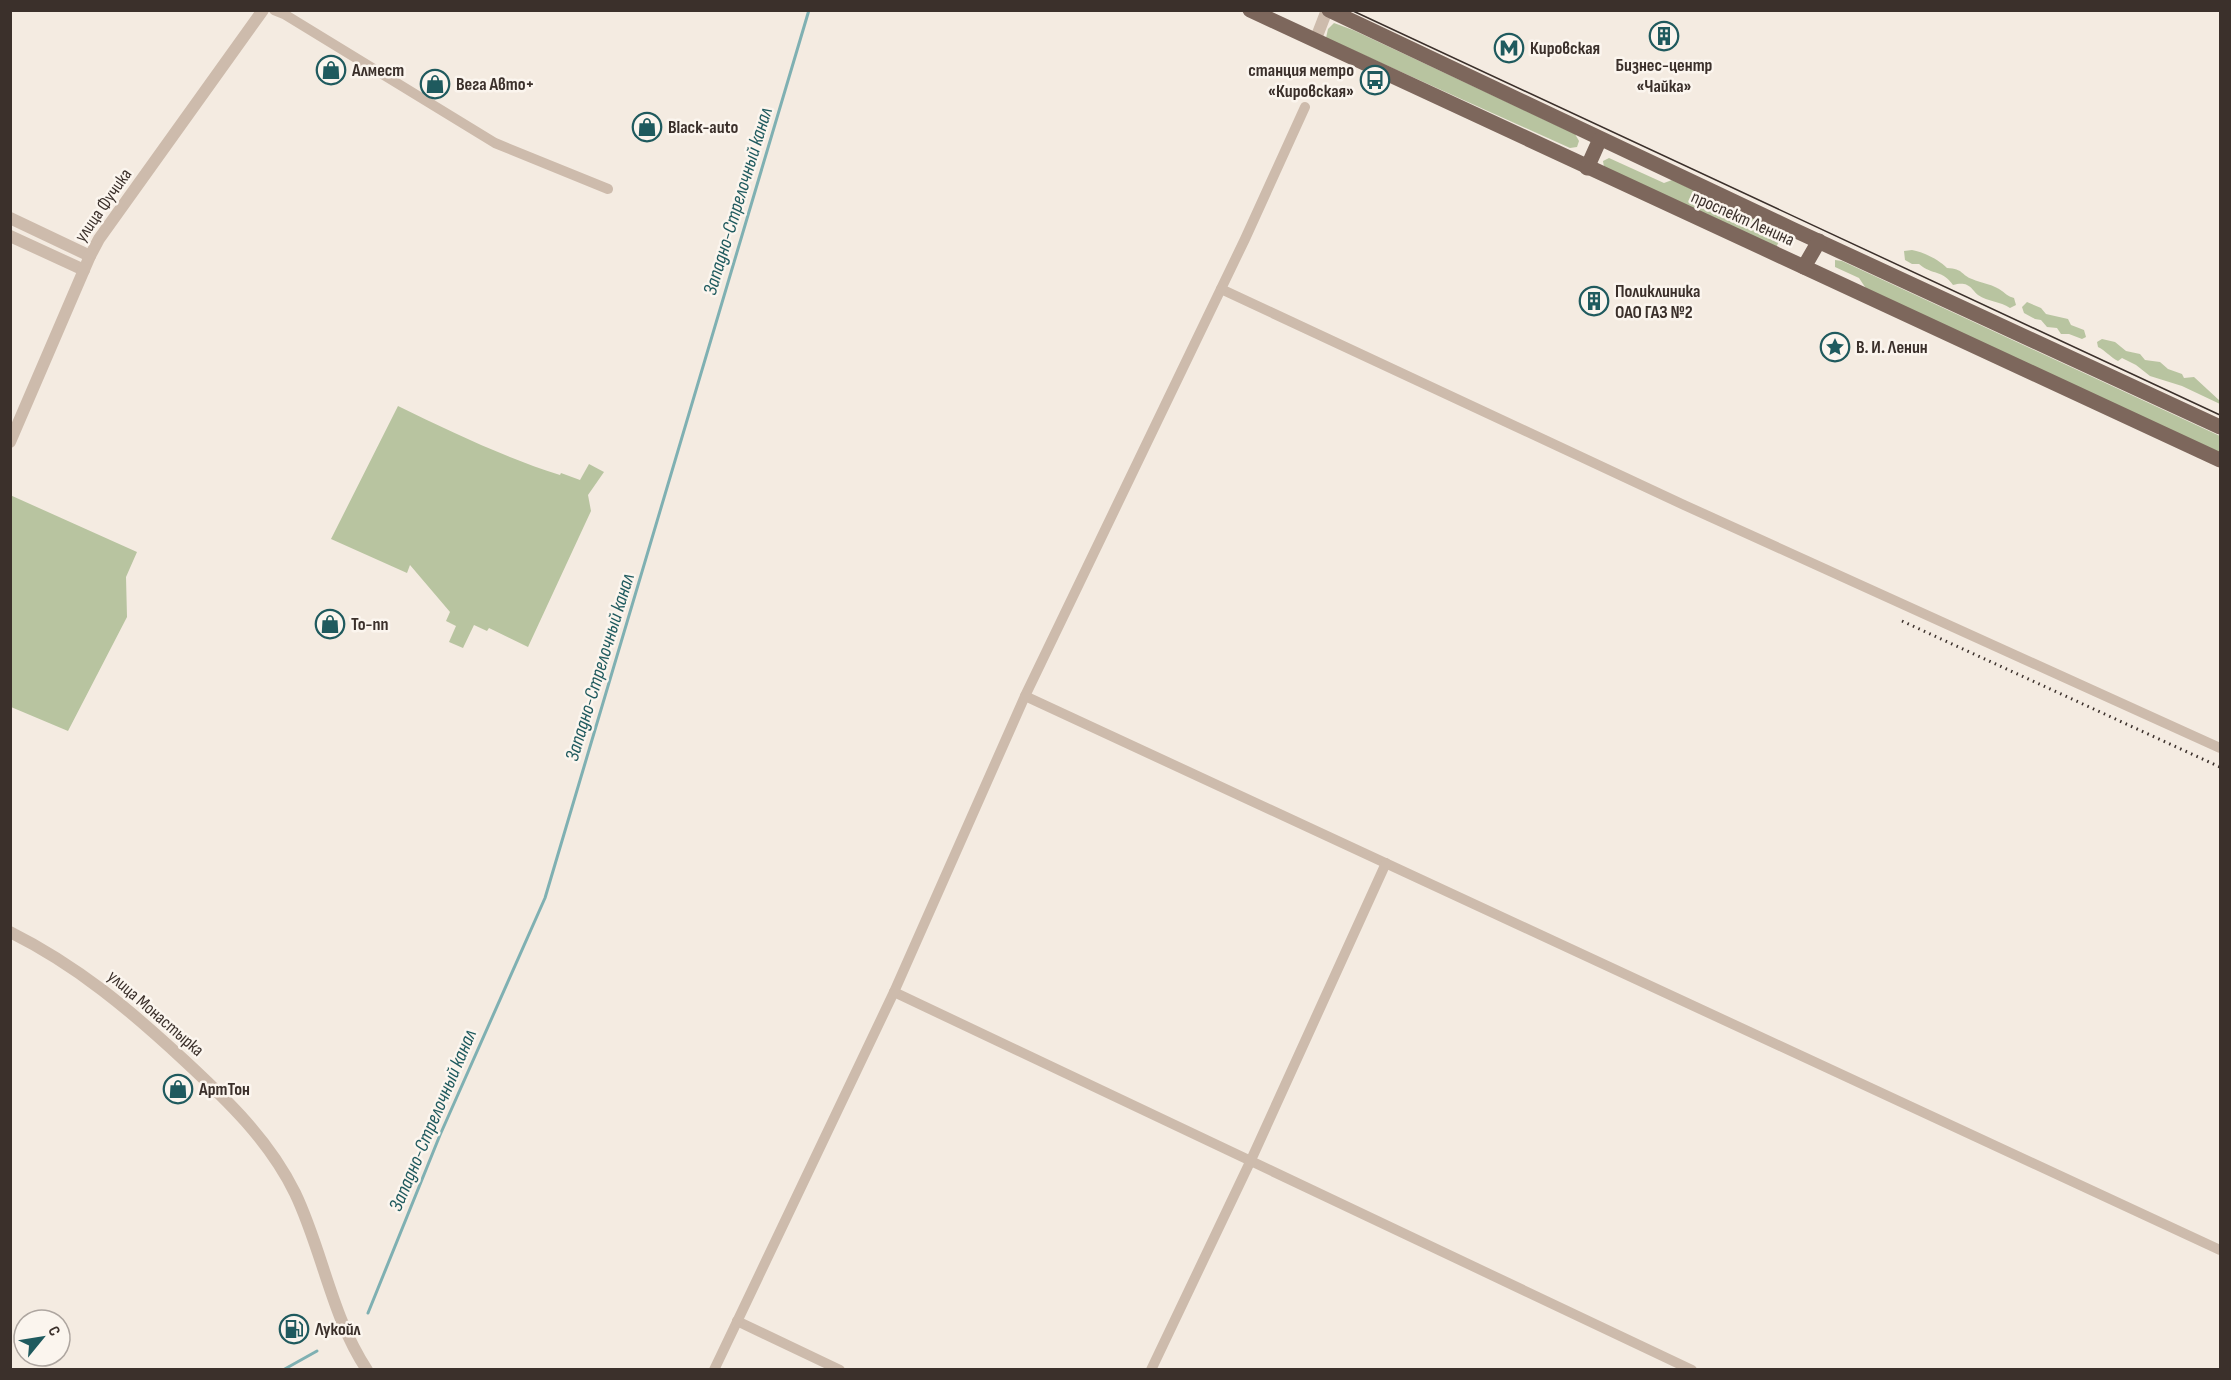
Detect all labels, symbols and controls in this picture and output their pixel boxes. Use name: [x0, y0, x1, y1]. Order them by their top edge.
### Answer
building icon: Бизнес-центр «Чайка»: [1648, 20, 1680, 52]
metro station icon: Кировская: [1493, 32, 1525, 64]
place label: Кировская: [1530, 38, 1600, 59]
shop icon: Алмест: [315, 54, 347, 86]
place label: Бизнес-центр «Чайка»: [1616, 55, 1713, 97]
place label: Алмест: [351, 60, 404, 81]
place label: станция метро «Кировская»: [1248, 60, 1354, 102]
bus stop icon: станция метро «Кировская»: [1359, 64, 1391, 96]
shop icon: Вега Авто+: [419, 68, 451, 100]
place label: Вега Авто+: [456, 74, 534, 95]
water label: Западно-Стрелочный канал: [698, 104, 778, 298]
shop icon: Black-auto: [631, 111, 663, 143]
place label: Black-auto: [668, 117, 738, 138]
street label: улица Фучика: [70, 164, 136, 246]
street label: проспект Ленина: [1688, 186, 1798, 251]
place label: Поликлиника ОАО ГАЗ №2: [1615, 281, 1700, 323]
building icon: Поликлиника ОАО ГАЗ №2: [1578, 285, 1610, 317]
place icon: В. И. Ленин: [1819, 331, 1851, 363]
place label: В. И. Ленин: [1856, 337, 1928, 358]
water label: Западно-Стрелочный канал: [560, 570, 640, 764]
shop icon: To-nn: [314, 608, 346, 640]
place label: To-nn: [351, 614, 389, 635]
street label: улица Монастырка: [103, 966, 208, 1061]
water label: Западно-Стрелочный канал: [384, 1026, 482, 1215]
shop icon: АртТон: [162, 1073, 194, 1105]
place label: АртТон: [198, 1079, 250, 1100]
north arrow: [12, 1308, 72, 1368]
fuel station icon: Лукойл: [278, 1313, 310, 1345]
place label: Лукойл: [314, 1319, 362, 1340]
text: С: [43, 1323, 64, 1340]

